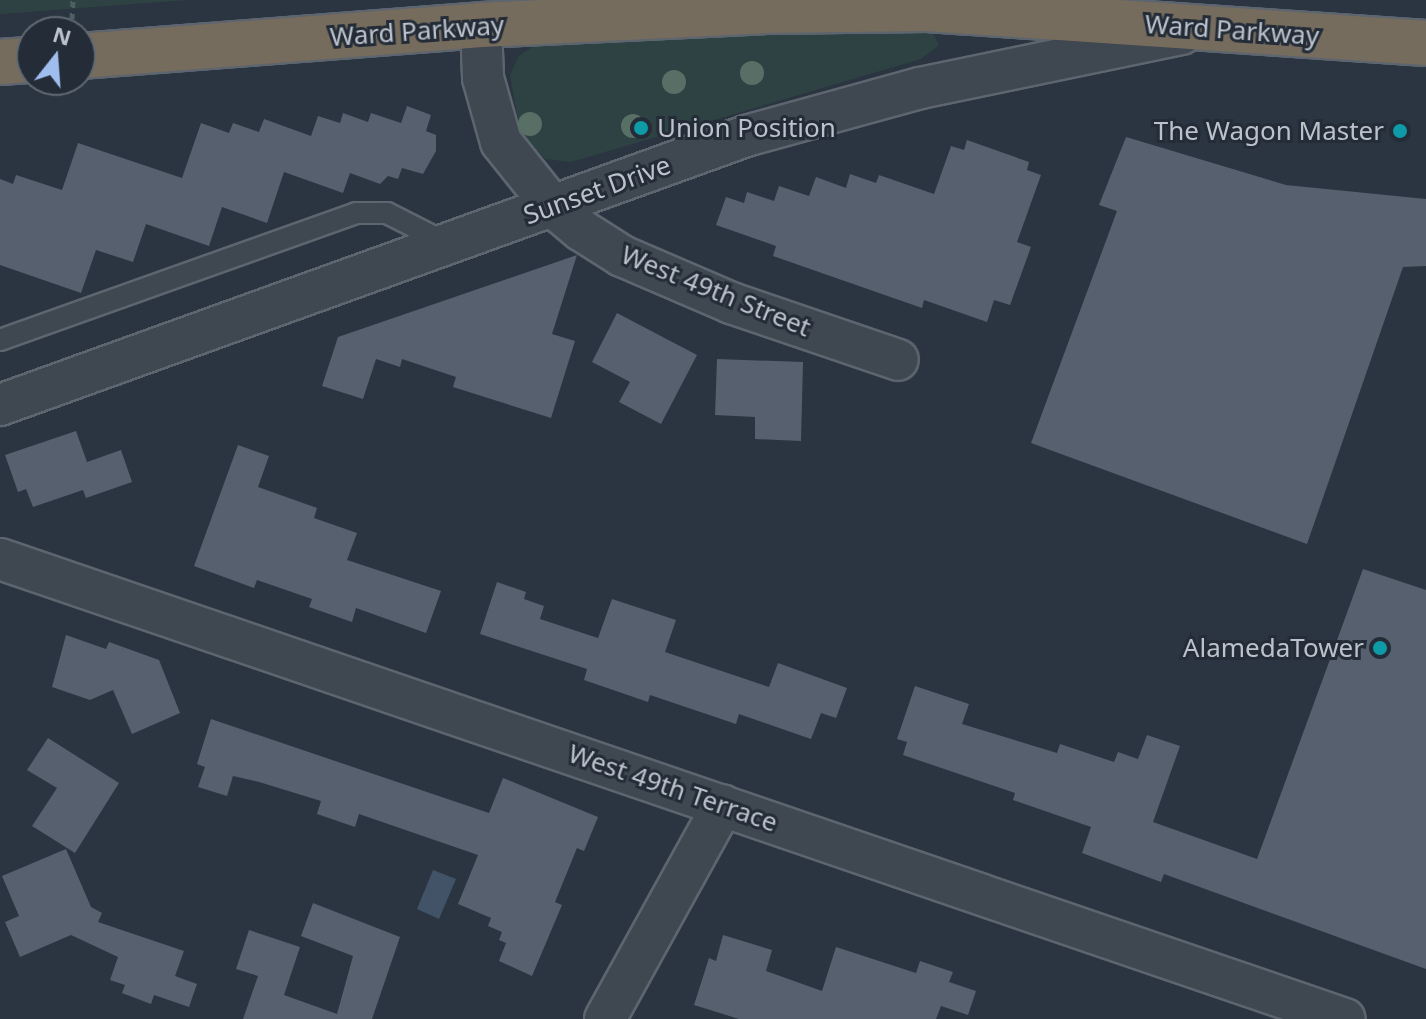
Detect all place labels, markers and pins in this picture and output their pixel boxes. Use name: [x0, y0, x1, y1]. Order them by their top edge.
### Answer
place label: Union Position: [657, 112, 836, 144]
place label: The Wagon Master: [1154, 115, 1384, 147]
marker: Union Position: [632, 119, 650, 137]
marker: The Wagon Master: [1391, 122, 1409, 140]
place label: AlamedaTower: [1183, 632, 1364, 664]
marker: AlamedaTower: [1371, 639, 1389, 657]

